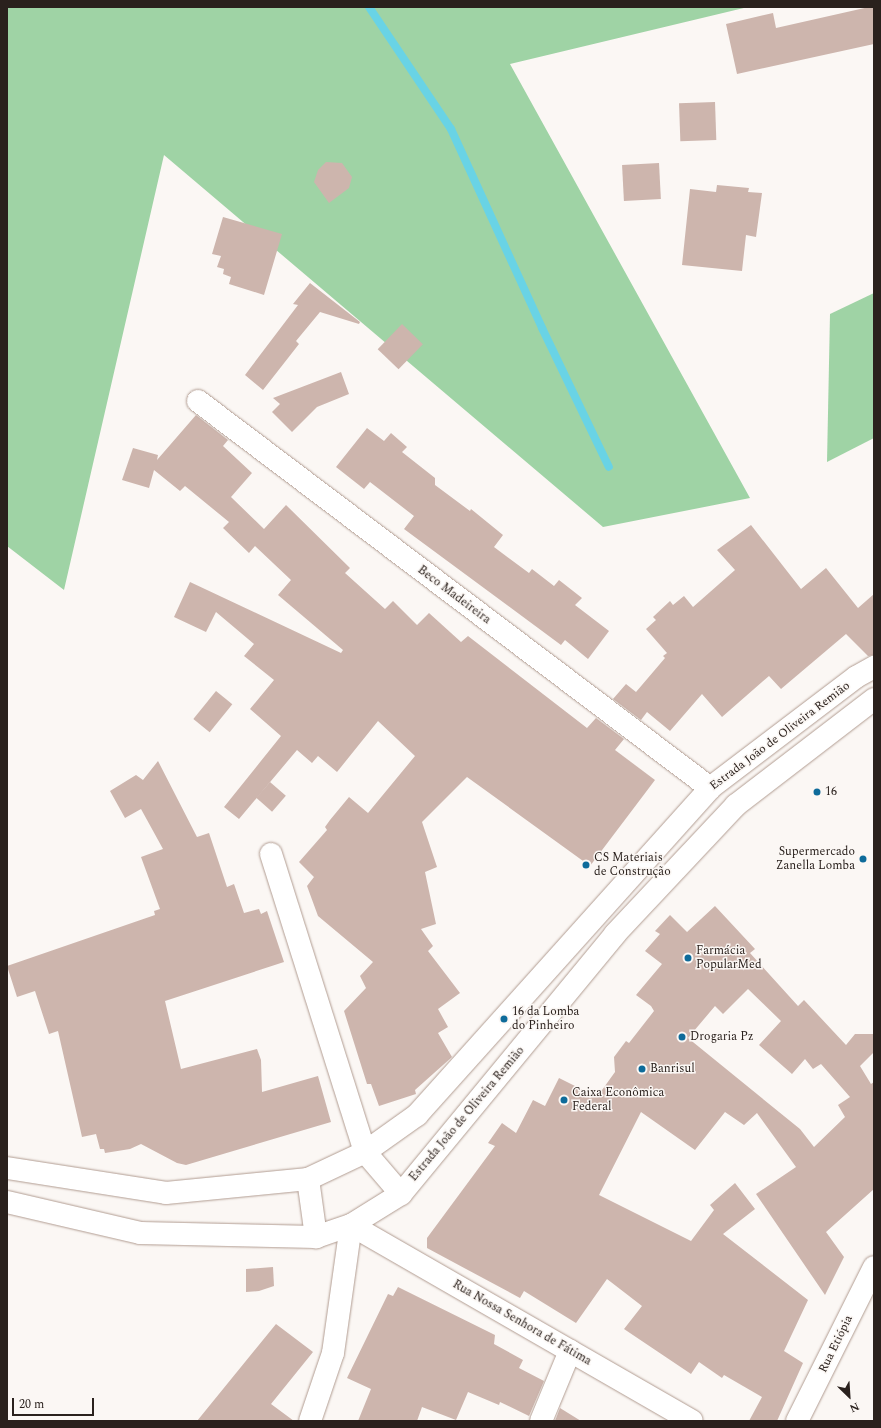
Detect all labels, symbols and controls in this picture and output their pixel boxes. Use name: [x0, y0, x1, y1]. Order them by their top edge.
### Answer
street label: Beco Madeireira: [415, 563, 493, 627]
street label: Estrada João de Oliveira Remião: [707, 679, 853, 793]
place label: 16: [825, 785, 837, 799]
marker: 16: [812, 787, 822, 797]
place label: Supermercado Zanella Lomba: [776, 845, 855, 873]
place label: CS Materiais de Construção: [594, 851, 671, 879]
marker: Supermercado Zanella Lomba: [858, 854, 868, 864]
marker: CS Materiais de Construção: [581, 860, 591, 870]
place label: Farmácia PopularMed: [696, 944, 762, 972]
marker: Farmácia PopularMed: [683, 953, 693, 963]
place label: 16 da Lomba do Pinheiro: [512, 1005, 579, 1033]
marker: 16 da Lomba do Pinheiro: [499, 1014, 509, 1024]
place label: Drogaria Pz: [690, 1030, 753, 1044]
marker: Drogaria Pz: [677, 1032, 687, 1042]
street label: Estrada João de Oliveira Remião: [406, 1044, 528, 1184]
place label: Banrisul: [650, 1062, 695, 1076]
marker: Banrisul: [637, 1064, 647, 1074]
place label: Caixa Econômica Federal: [572, 1086, 664, 1114]
marker: Caixa Econômica Federal: [559, 1095, 569, 1105]
street label: Rua Nossa Senhora de Fátima: [450, 1277, 594, 1369]
street label: Rua Etiópia: [816, 1313, 856, 1375]
north arrow: [829, 1376, 869, 1416]
scale bar: [14, 1390, 96, 1416]
text: 20 m: [19, 1395, 44, 1414]
text: N: [847, 1398, 862, 1417]

